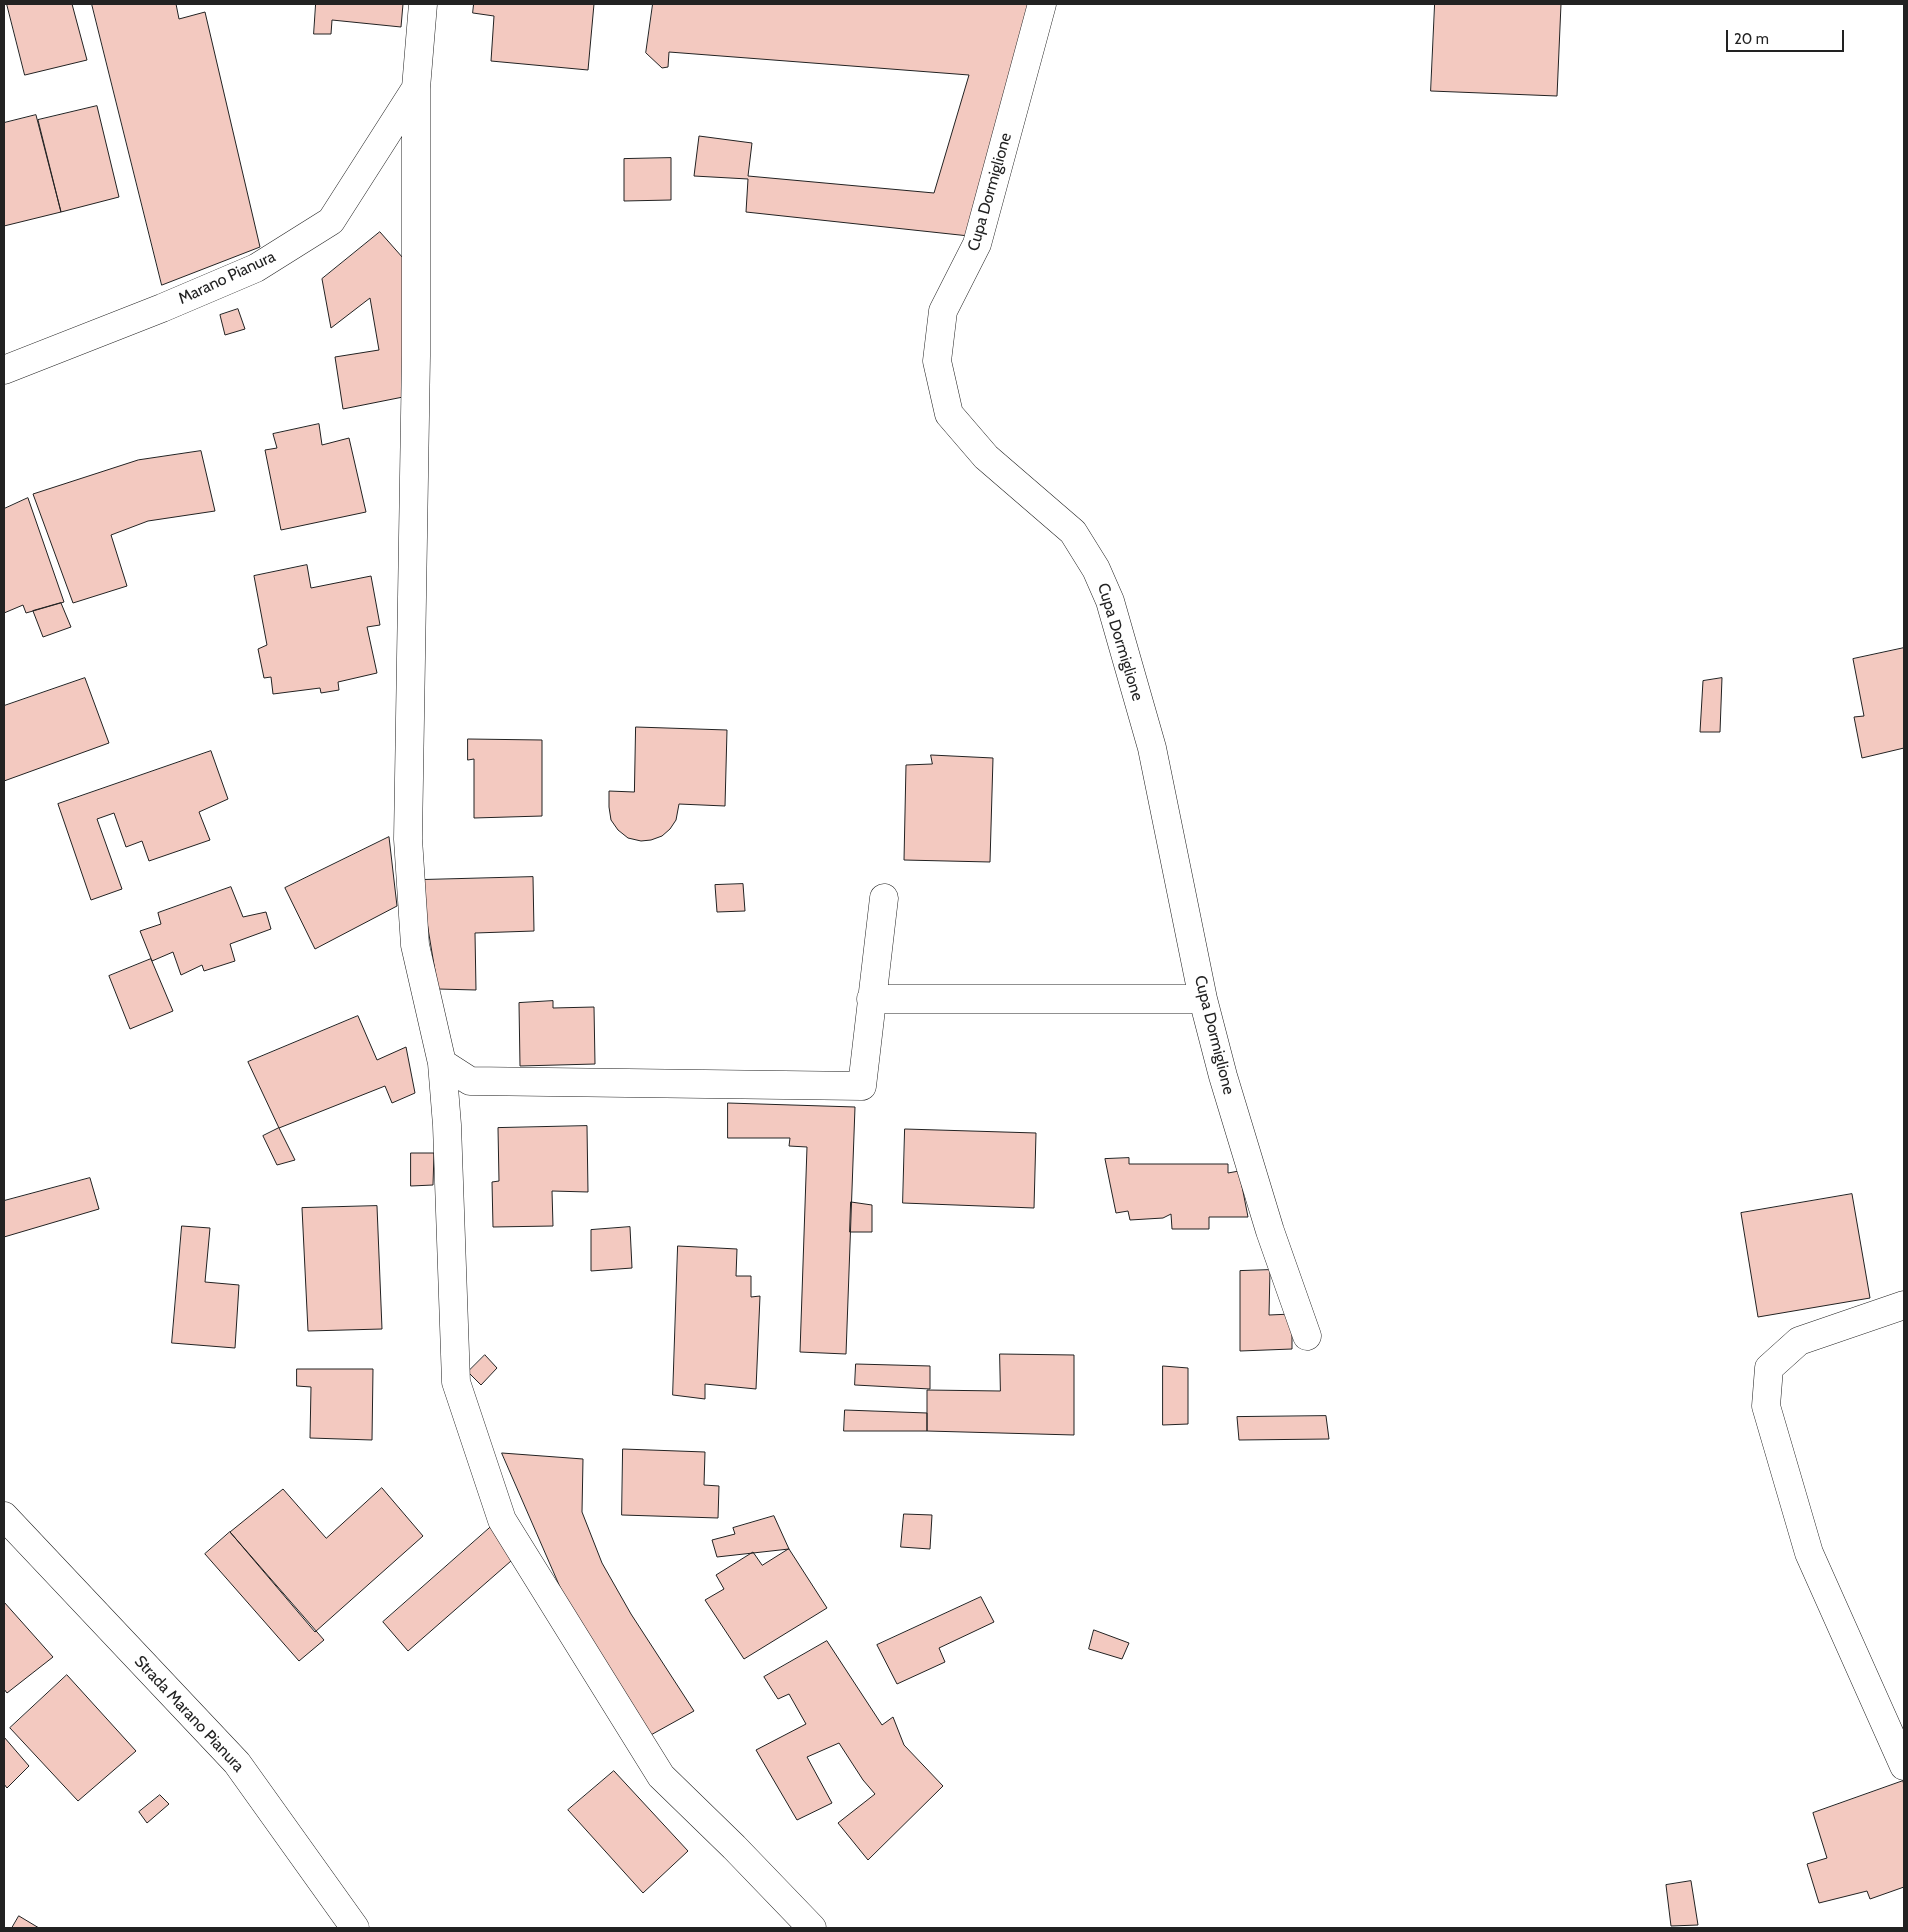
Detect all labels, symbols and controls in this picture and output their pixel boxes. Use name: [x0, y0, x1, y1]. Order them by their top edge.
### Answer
scale bar: [1728, 20, 1846, 52]
text: 20 m: [1734, 30, 1769, 48]
street label: Cupa Dormiglione: [964, 131, 1016, 253]
street label: Marano Pianura: [176, 247, 278, 309]
street label: Cupa Dormiglione: [1093, 581, 1147, 703]
street label: Cupa Dormiglione: [1190, 973, 1238, 1097]
street label: Strada Marano Pianura: [130, 1652, 248, 1776]

